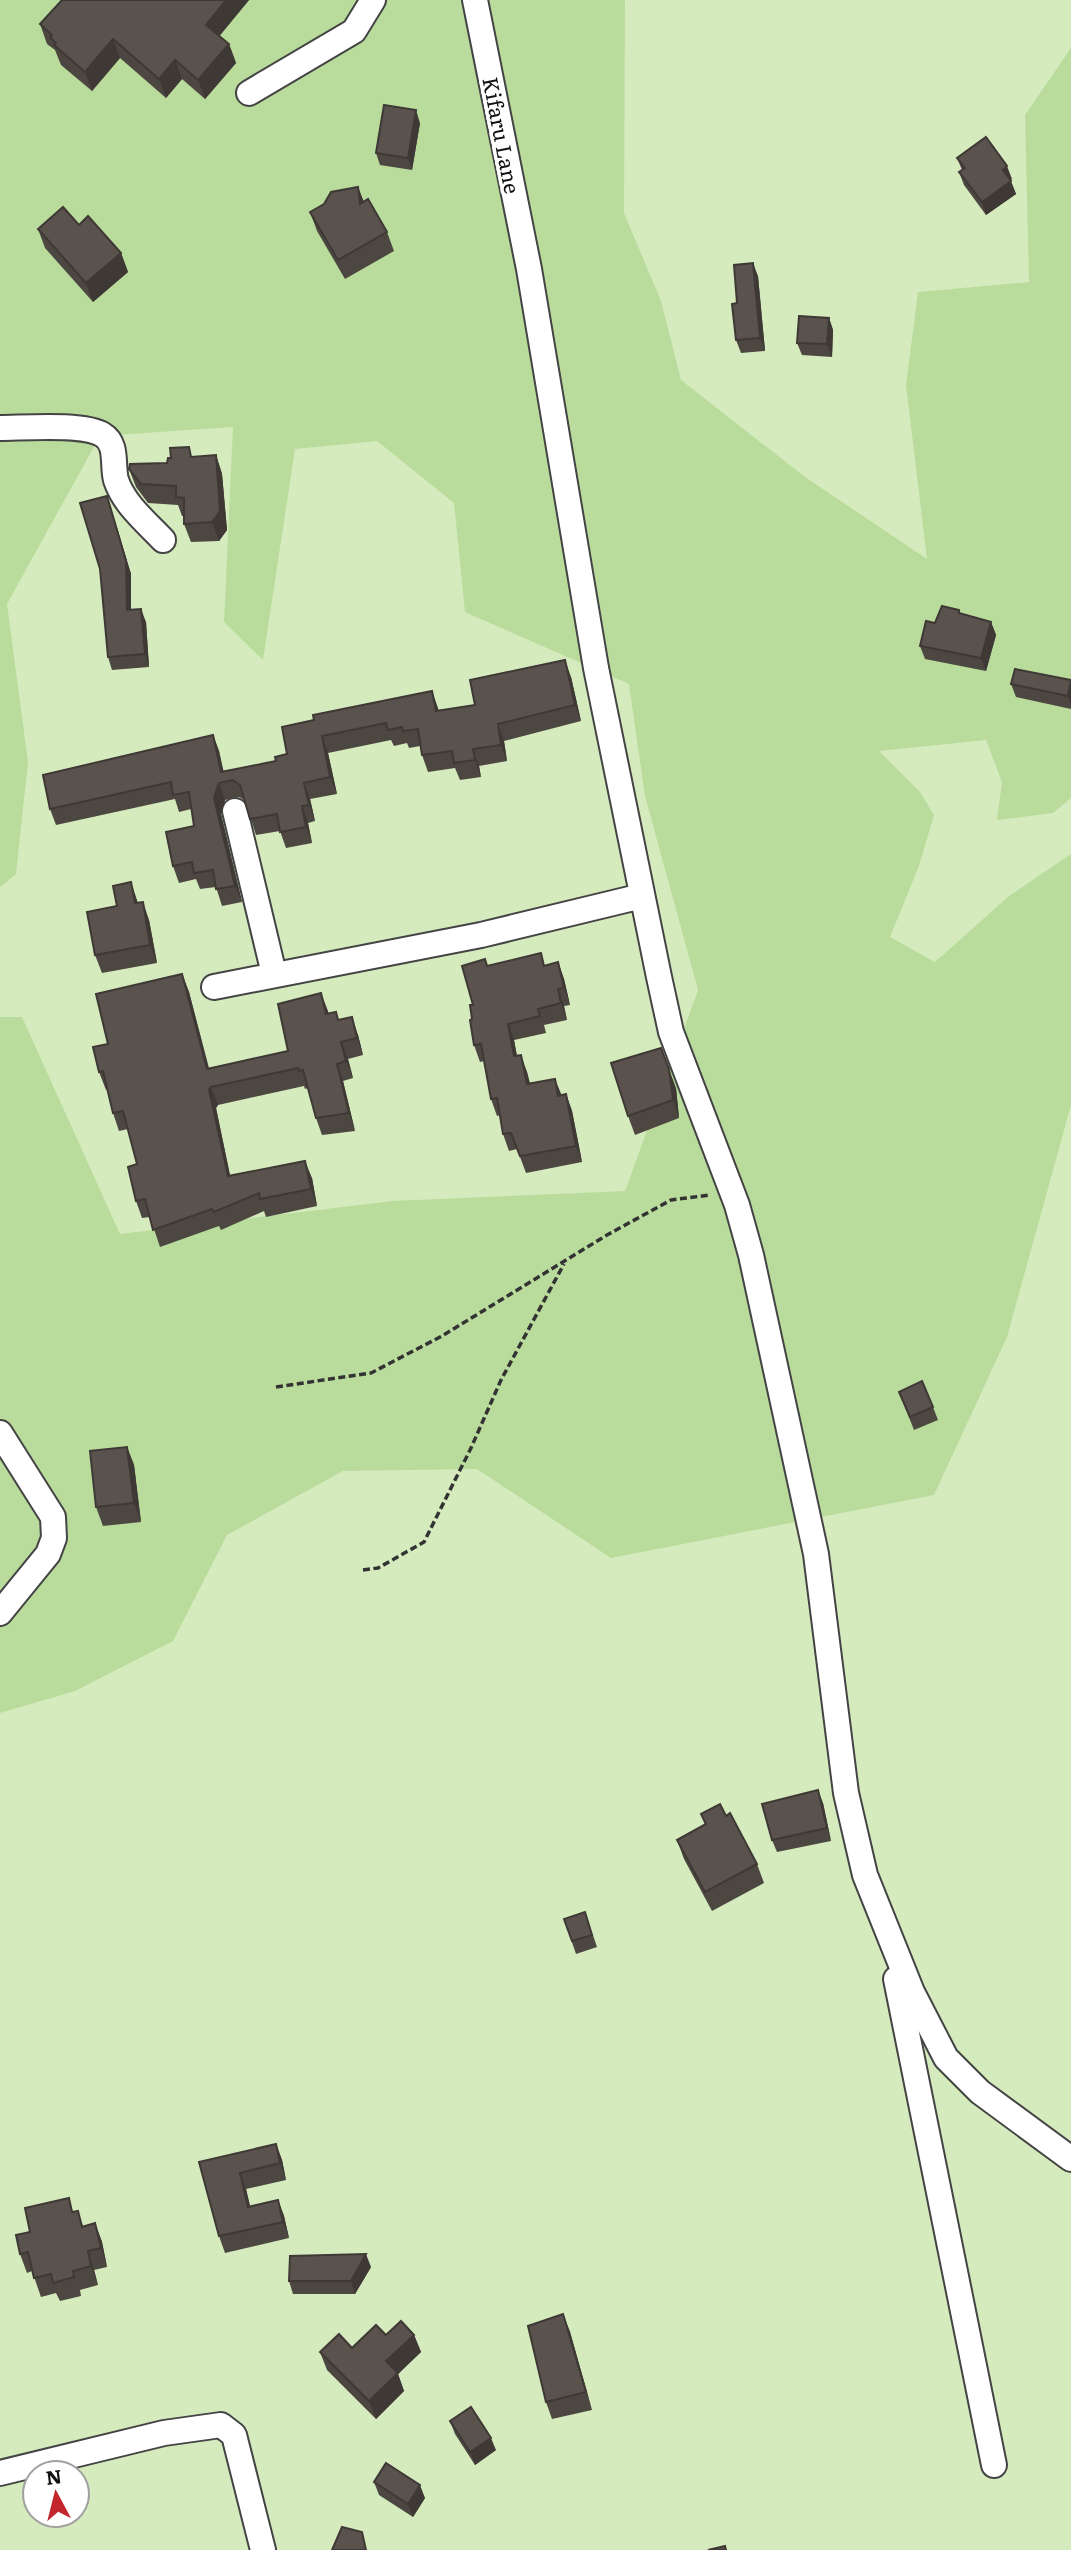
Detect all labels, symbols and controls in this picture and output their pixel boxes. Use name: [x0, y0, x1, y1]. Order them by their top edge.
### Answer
street label: Kifaru Lane: [476, 74, 530, 196]
north arrow: [21, 2459, 91, 2529]
text: N: [44, 2461, 63, 2491]

